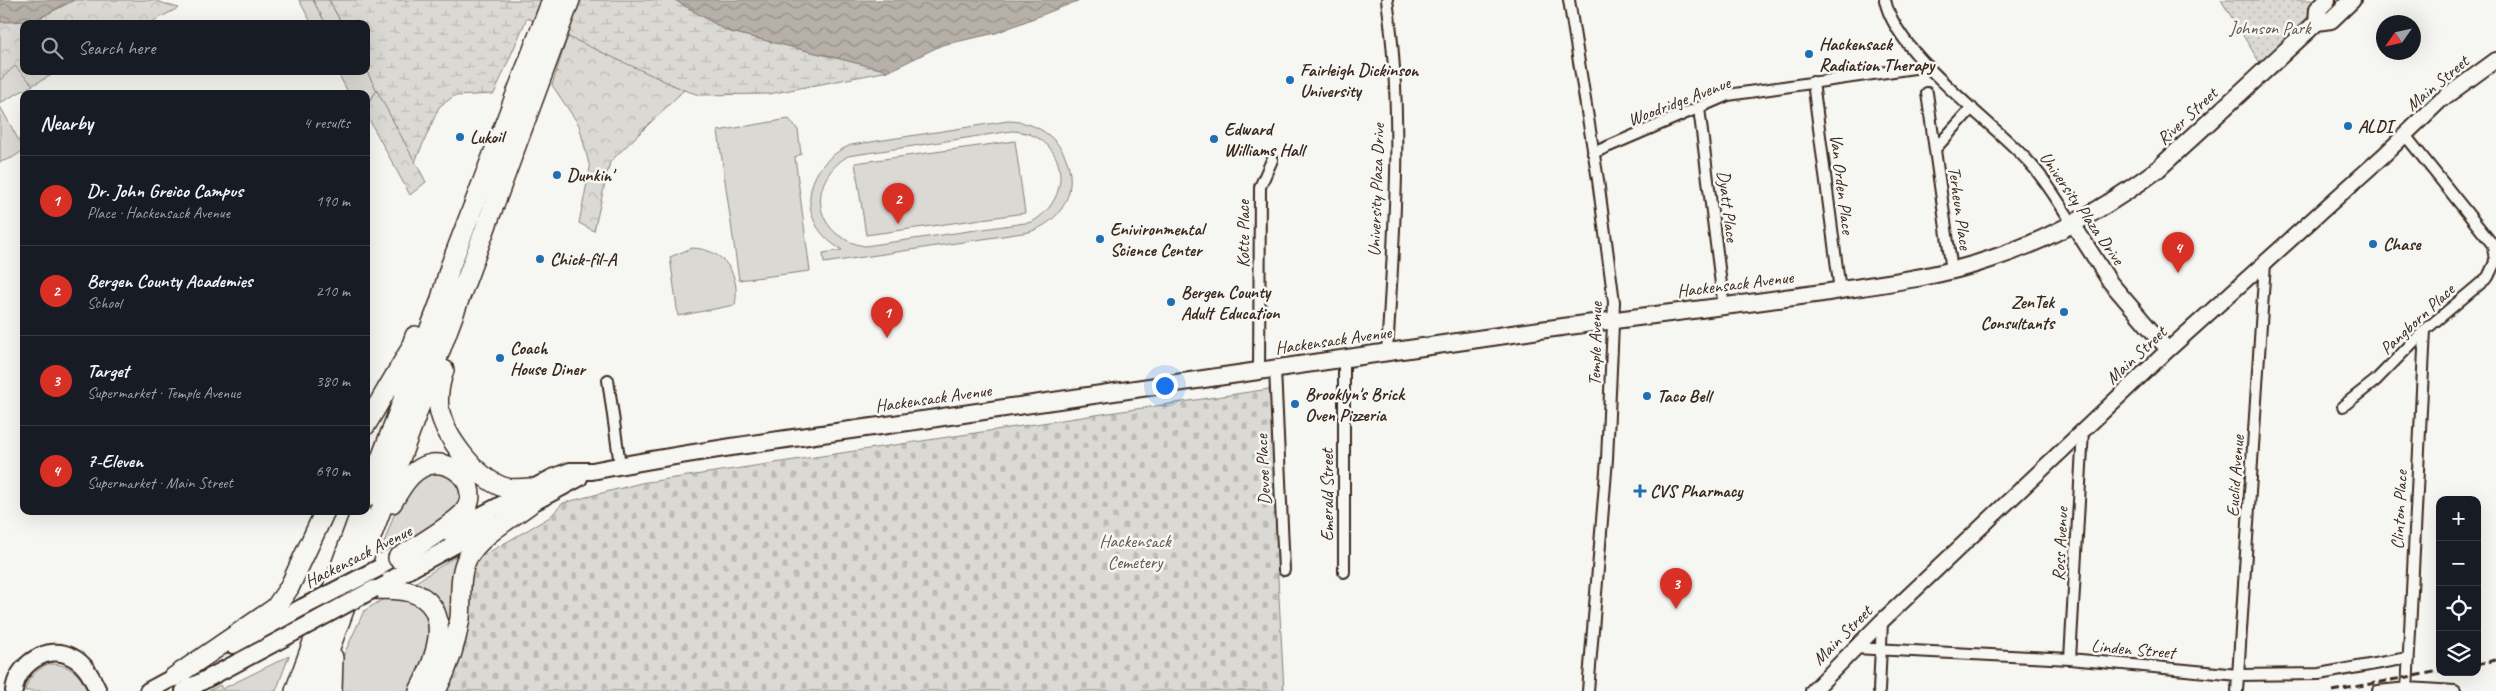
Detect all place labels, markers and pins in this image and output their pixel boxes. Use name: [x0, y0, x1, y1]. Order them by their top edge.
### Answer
place label: Hackensack Radiation Therapy: [1819, 33, 1936, 76]
marker: Hackensack Radiation Therapy: [1803, 48, 1815, 60]
place label: Fairleigh Dickinson University: [1300, 59, 1420, 102]
marker: Fairleigh Dickinson University: [1284, 74, 1296, 86]
place label: ALDI: [2358, 115, 2396, 137]
place label: Edward Williams Hall: [1224, 118, 1308, 161]
marker: ALDI: [2342, 120, 2354, 132]
place label: Lukoil: [470, 126, 508, 148]
marker: Lukoil: [454, 131, 466, 143]
marker: Edward Williams Hall: [1208, 133, 1220, 145]
place label: Dunkin': [567, 164, 617, 186]
marker: Dunkin': [551, 169, 563, 181]
pin: 2: [882, 183, 914, 224]
place label: Enivironmental Science Center: [1110, 218, 1208, 261]
pin: 4: [2162, 232, 2194, 273]
marker: Enivironmental Science Center: [1094, 233, 1106, 245]
place label: Chase: [2383, 233, 2422, 255]
marker: Chase: [2367, 238, 2379, 250]
place label: Chick-fil-A: [550, 248, 618, 270]
marker: Chick-fil-A: [534, 253, 546, 265]
place label: Bergen County Adult Education: [1181, 281, 1280, 324]
place label: ZenTek Consultants: [1980, 291, 2056, 334]
marker: Bergen County Adult Education: [1165, 296, 1177, 308]
pin: 1: [871, 297, 903, 338]
marker: ZenTek Consultants: [2058, 306, 2070, 318]
place label: Coach House Diner: [510, 337, 588, 380]
marker: Coach House Diner: [494, 352, 506, 364]
place label: Brooklyn's Brick Oven Pizzeria: [1305, 383, 1406, 426]
place label: Taco Bell: [1657, 385, 1715, 407]
marker: Taco Bell: [1641, 390, 1653, 402]
marker: Brooklyn's Brick Oven Pizzeria: [1289, 398, 1301, 410]
place label: CVS Pharmacy: [1650, 480, 1744, 502]
marker: CVS Pharmacy: [1634, 485, 1646, 497]
pin: 3: [1660, 568, 1692, 609]

